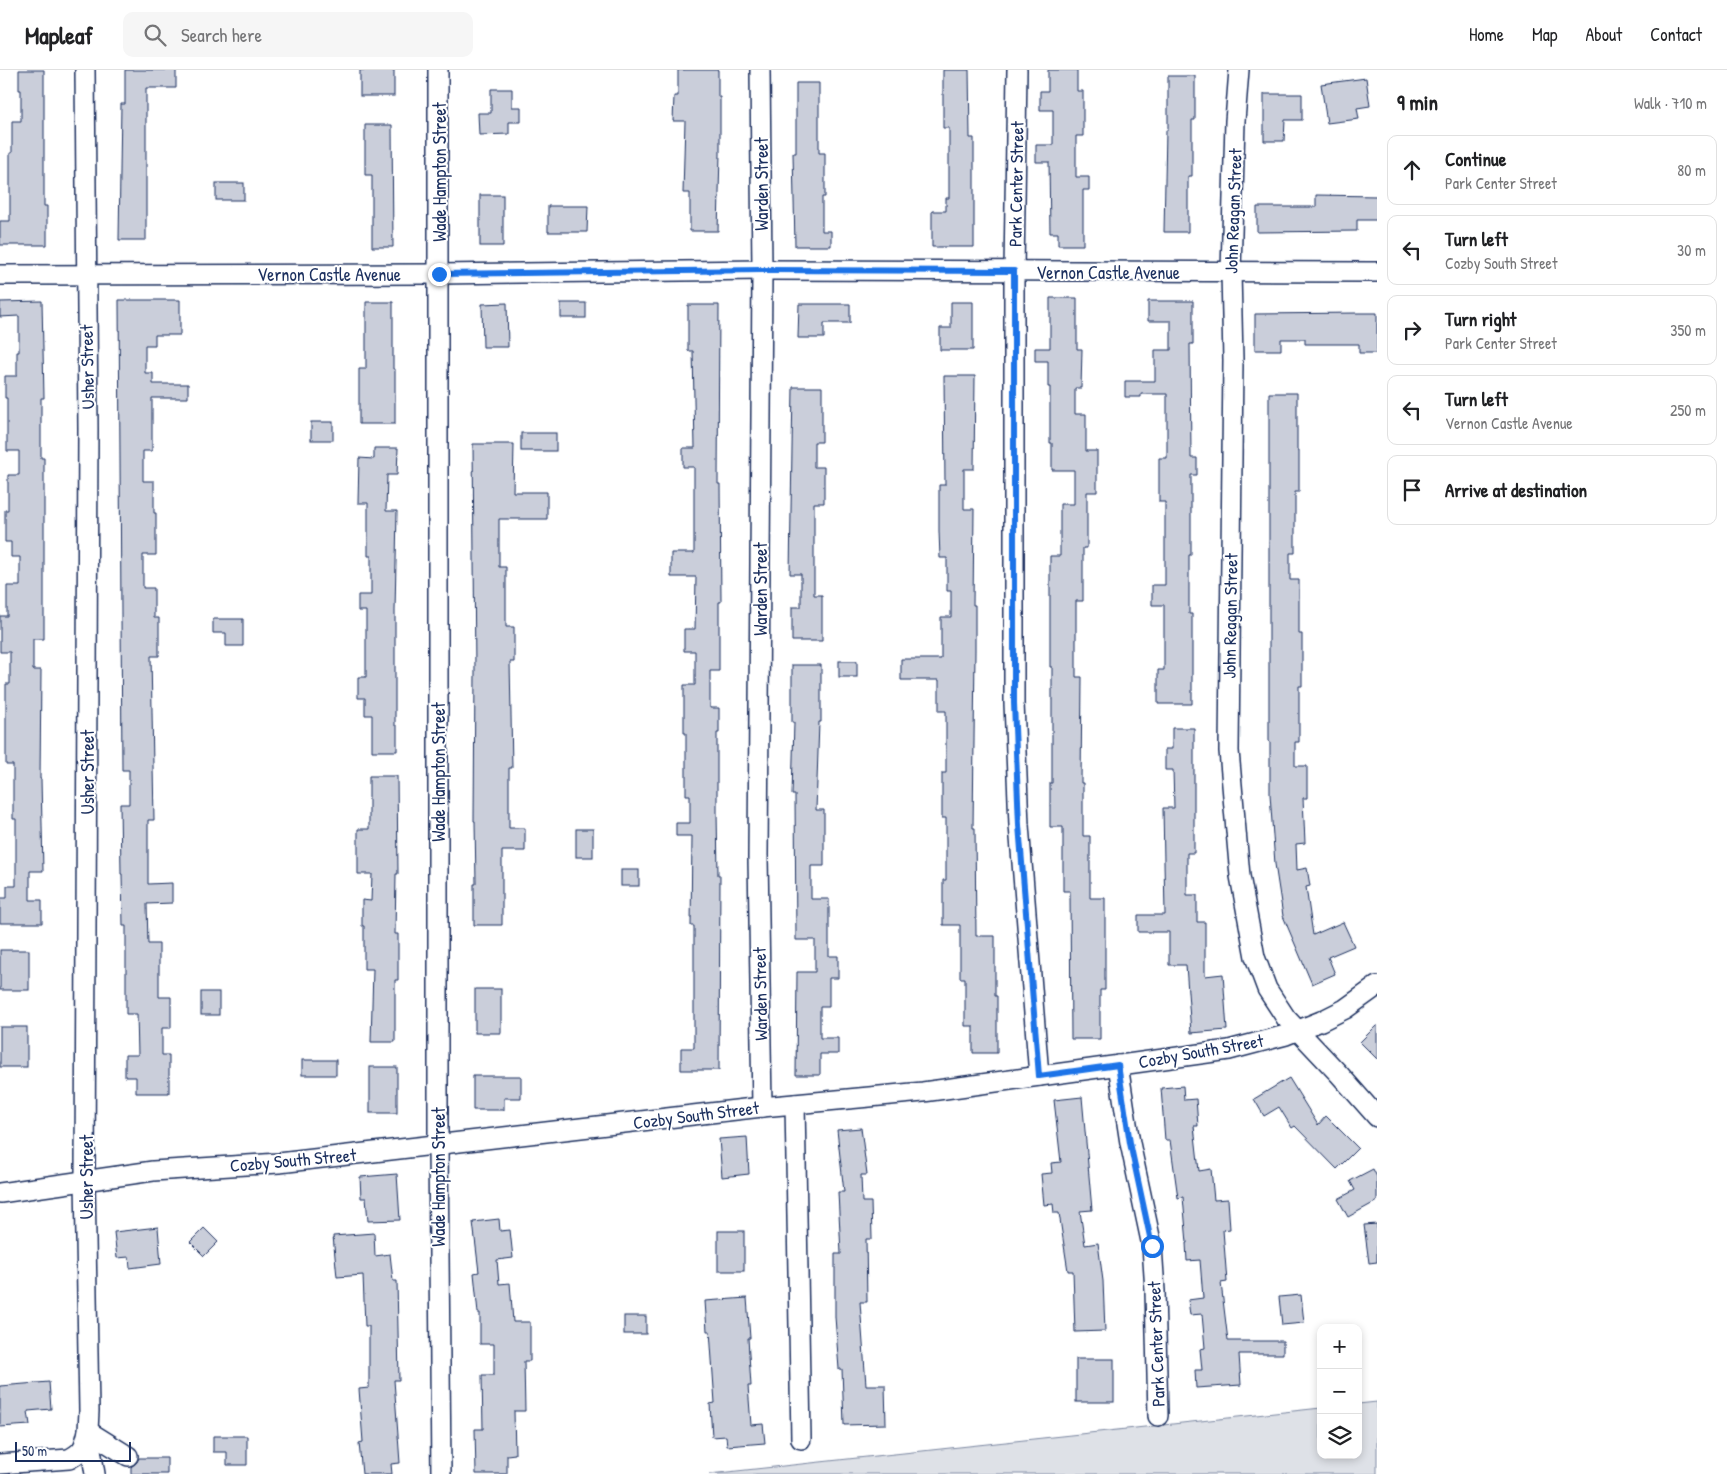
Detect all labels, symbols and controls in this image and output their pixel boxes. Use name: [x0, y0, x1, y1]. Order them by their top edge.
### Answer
search box: [123, 12, 473, 57]
text: Mapleaf: [25, 19, 93, 51]
icon: search: [141, 21, 169, 49]
text: Search here: [181, 22, 262, 48]
text: Home: [1469, 22, 1504, 47]
text: Map: [1532, 22, 1557, 47]
text: About: [1585, 22, 1622, 47]
text: Contact: [1650, 22, 1702, 47]
text: 9 min: [1397, 88, 1438, 117]
text: Walk · 710 m: [1634, 92, 1707, 114]
street label: Wade Hampton Street: [427, 101, 452, 242]
street label: Park Center Street: [1002, 120, 1030, 247]
street label: Warden Street: [749, 136, 774, 231]
text: Continue: [1445, 146, 1506, 172]
street label: John Reagan Street: [1218, 147, 1248, 274]
icon: ahead: [1398, 156, 1426, 184]
text: 80 m: [1677, 159, 1706, 181]
text: Park Center Street: [1445, 172, 1557, 194]
text: Turn left: [1445, 226, 1508, 252]
icon: left: [1398, 236, 1426, 264]
text: 30 m: [1677, 239, 1706, 261]
text: Cozby South Street: [1445, 252, 1557, 274]
street label: Vernon Castle Avenue: [1036, 260, 1180, 285]
street label: Vernon Castle Avenue: [257, 262, 401, 287]
route end: [428, 263, 451, 286]
text: Turn right: [1445, 306, 1516, 332]
icon: right: [1398, 316, 1426, 344]
text: 350 m: [1670, 319, 1706, 341]
street label: Usher Street: [74, 324, 100, 409]
text: Park Center Street: [1445, 332, 1557, 354]
text: Turn left: [1445, 386, 1508, 412]
icon: left: [1398, 396, 1426, 424]
text: 250 m: [1670, 399, 1706, 421]
text: Vernon Castle Avenue: [1445, 412, 1573, 434]
icon: arrive: [1398, 476, 1426, 504]
text: Arrive at destination: [1445, 477, 1587, 503]
street label: Warden Street: [748, 541, 773, 636]
street label: John Reagan Street: [1216, 552, 1244, 679]
street label: Wade Hampton Street: [426, 701, 451, 842]
street label: Usher Street: [75, 729, 100, 814]
street label: Warden Street: [747, 946, 773, 1041]
street label: Cozby South Street: [1137, 1028, 1266, 1074]
street label: Cozby South Street: [632, 1095, 761, 1135]
street label: Wade Hampton Street: [426, 1106, 451, 1247]
street label: Usher Street: [74, 1134, 99, 1219]
street label: Cozby South Street: [229, 1142, 358, 1178]
route start: [1141, 1235, 1164, 1258]
street label: Park Center Street: [1141, 1280, 1171, 1407]
map controls: [1317, 1324, 1362, 1459]
button: +: [1317, 1324, 1362, 1369]
button: −: [1317, 1369, 1362, 1414]
button: layers: [1317, 1414, 1362, 1459]
scale bar: [15, 1439, 131, 1462]
text: 50 m: [22, 1441, 47, 1460]

